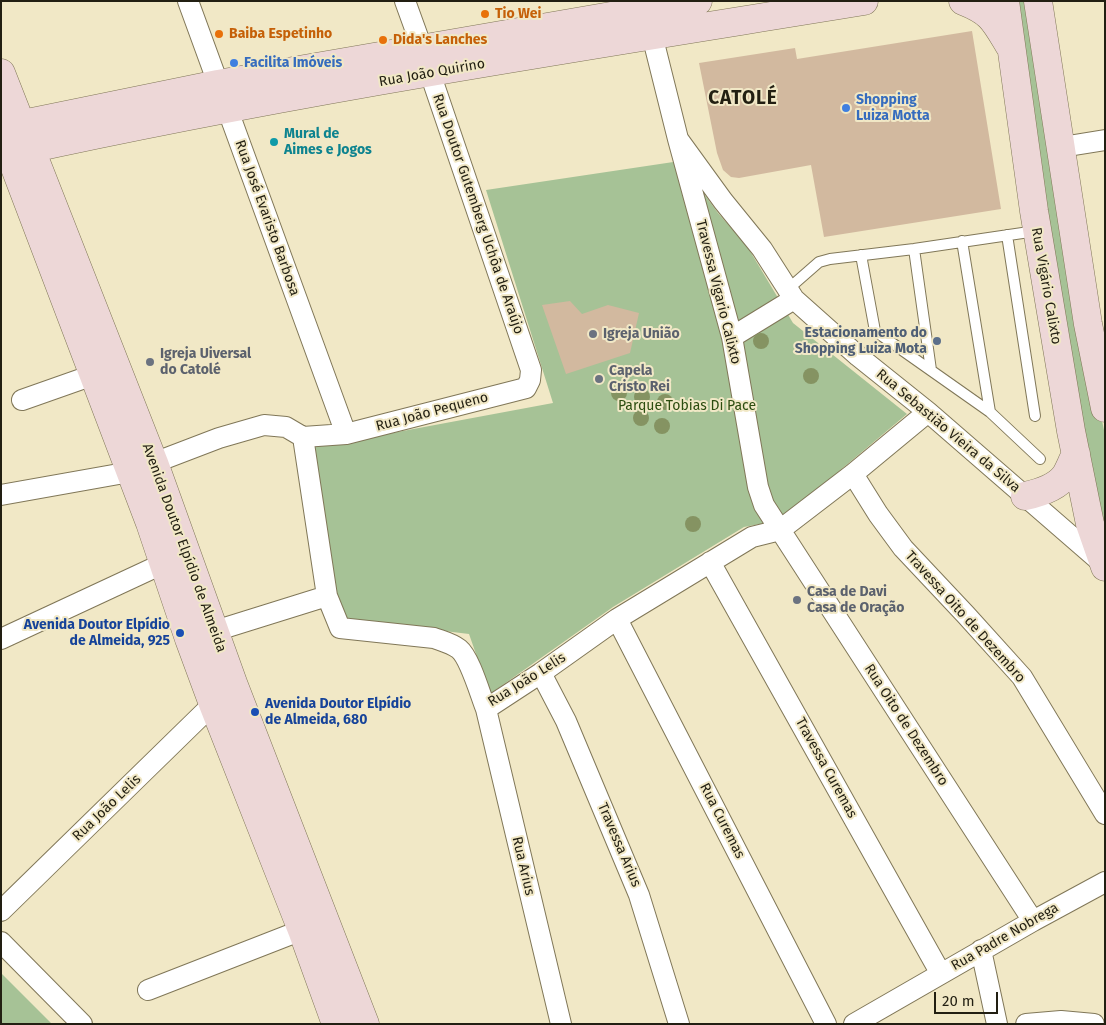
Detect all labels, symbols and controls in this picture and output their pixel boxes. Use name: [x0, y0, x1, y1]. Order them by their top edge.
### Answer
place label: Tio Wei: [495, 6, 541, 22]
marker: Tio Wei: [479, 8, 491, 20]
place label: Baiba Espetinho: [229, 26, 332, 42]
marker: Baiba Espetinho: [213, 28, 225, 40]
place label: Dida's Lanches: [393, 32, 487, 48]
marker: Dida's Lanches: [377, 34, 389, 46]
place label: Facilita Imóveis: [244, 55, 342, 71]
street label: Rua João Quirino: [378, 55, 486, 91]
marker: Facilita Imóveis: [228, 57, 240, 69]
district label: CATOLÉ: [707, 88, 779, 110]
street label: Rua Doutor Gutemberg Uchôa de Araújo: [429, 92, 527, 336]
place label: Shopping Luiza Motta: [856, 92, 930, 124]
marker: Shopping Luiza Motta: [840, 102, 852, 114]
place label: Mural de Aimes e Jogos: [284, 126, 372, 158]
marker: Mural de Aimes e Jogos: [268, 136, 280, 148]
street label: Rua José Evaristo Barbosa: [231, 138, 303, 298]
street label: Travessa Vigario Calixto: [692, 218, 744, 366]
street label: Rua Vigário Calixto: [1027, 226, 1065, 346]
place label: Estacionamento do Shopping Luiza Mota: [795, 325, 927, 358]
place label: Igreja União: [603, 326, 680, 342]
marker: Igreja União: [587, 328, 599, 340]
marker: Estacionamento do Shopping Luiza Mota: [931, 335, 943, 347]
place label: Igreja Uiversal do Catolé: [160, 346, 251, 378]
marker: Igreja Uiversal do Catolé: [144, 356, 156, 368]
place label: Capela Cristo Rei: [609, 363, 670, 396]
street label: Rua Sebastião Vieira da Silva: [873, 366, 1023, 496]
marker: Capela Cristo Rei: [593, 373, 605, 385]
street label: Rua João Pequeno: [374, 389, 490, 435]
park label: Parque Tobias Di Pace: [618, 398, 756, 414]
street label: Avenida Doutor Elpídio de Almeida: [138, 441, 230, 655]
street label: Travessa Oito de Dezembro: [901, 548, 1029, 686]
place label: Casa de Davi Casa de Oração: [807, 584, 904, 616]
marker: Casa de Davi Casa de Oração: [791, 594, 803, 606]
place label: Avenida Doutor Elpídio de Almeida, 925: [24, 617, 170, 650]
marker: Avenida Doutor Elpídio de Almeida, 925: [174, 627, 186, 639]
street label: Rua João Lelis: [485, 649, 569, 711]
street label: Rua Oito de Dezembro: [860, 661, 952, 789]
place label: Avenida Doutor Elpídio de Almeida, 680: [265, 696, 411, 729]
marker: Avenida Doutor Elpídio de Almeida, 680: [249, 706, 261, 718]
street label: Travessa Curemas: [791, 715, 861, 821]
street label: Rua João Lelis: [69, 771, 145, 845]
street label: Rua Curemas: [696, 781, 748, 861]
street label: Travessa Arius: [594, 800, 644, 890]
street label: Rua Arius: [508, 835, 538, 897]
street label: Rua Padre Nobrega: [948, 899, 1062, 975]
scale bar: [936, 982, 1000, 1014]
text: 20 m: [942, 992, 975, 1010]

